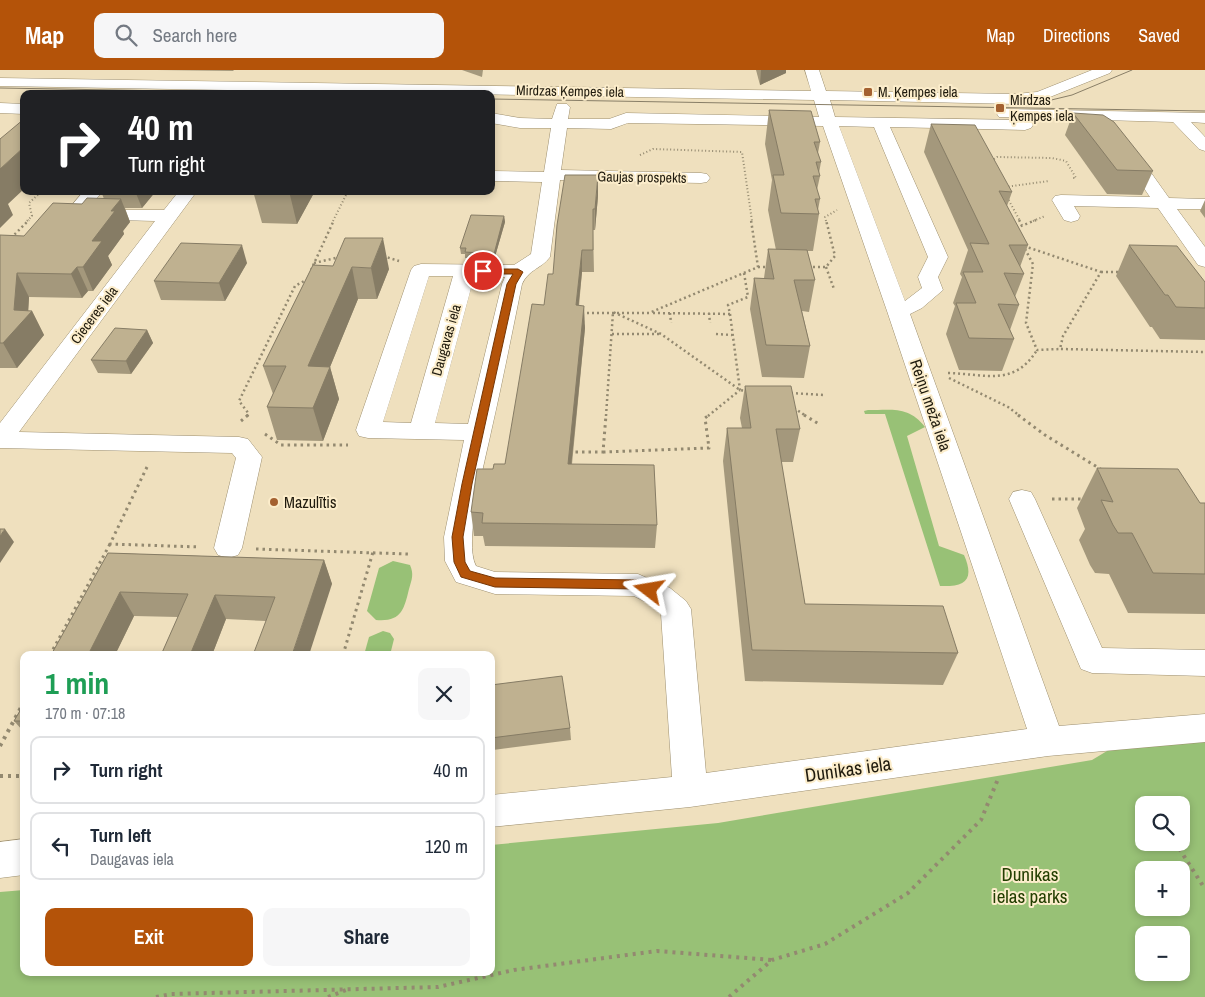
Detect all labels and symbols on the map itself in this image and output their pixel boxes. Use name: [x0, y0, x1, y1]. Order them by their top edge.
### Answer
street label: Mirdzas Ķempes iela: [516, 81, 625, 101]
place label: M. Ķempes iela: [878, 83, 958, 101]
marker: M. Ķempes iela: [862, 86, 874, 98]
place label: Mirdzas Ķempes iela: [1010, 91, 1074, 125]
marker: Mirdzas Ķempes iela: [994, 102, 1006, 114]
street label: Gaujas prospekts: [597, 167, 687, 187]
pin: [462, 250, 504, 292]
street label: Cieceres iela: [66, 282, 122, 347]
street label: Daugavas iela: [427, 302, 465, 378]
street label: Reiņu meža iela: [905, 356, 957, 454]
place label: Mazulītis: [284, 491, 337, 513]
marker: Mazulītis: [268, 496, 280, 508]
position arrow: [622, 563, 674, 615]
street label: Dunikas iela: [803, 750, 893, 788]
park label: Dunikas ielas parks: [992, 861, 1068, 909]

